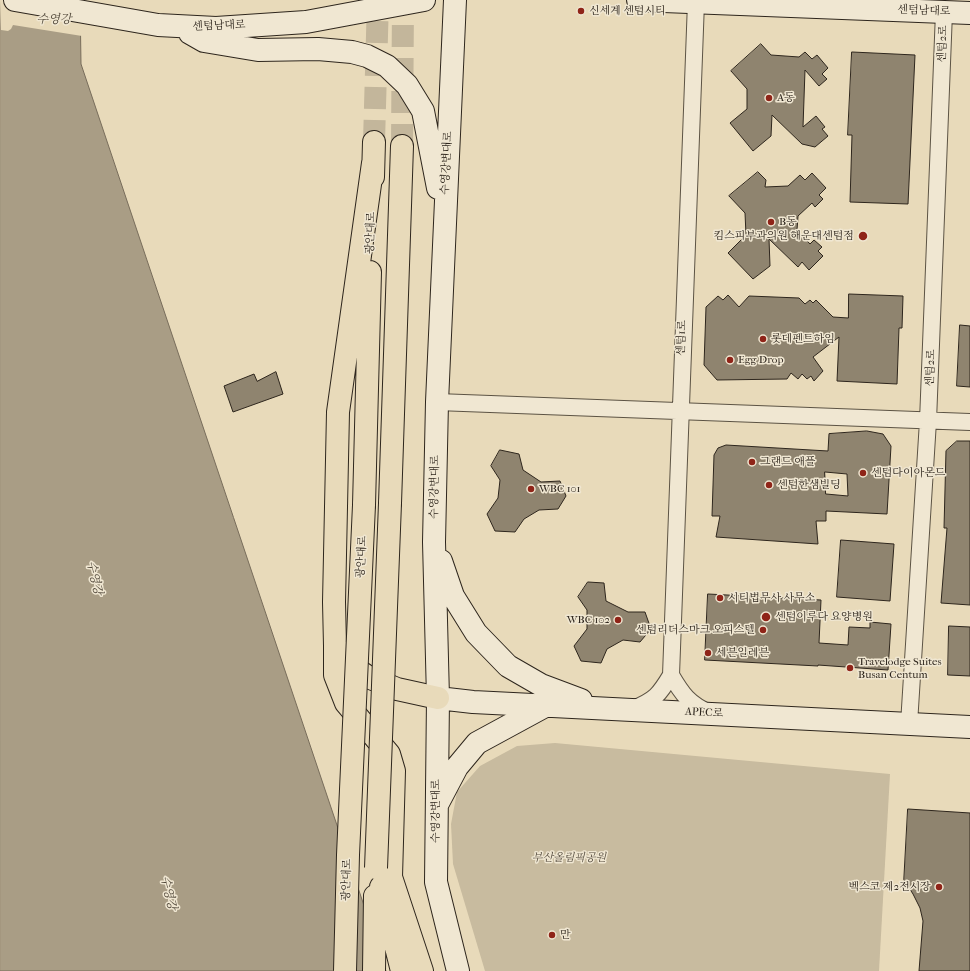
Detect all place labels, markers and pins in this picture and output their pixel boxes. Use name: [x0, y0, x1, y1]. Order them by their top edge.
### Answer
place label: 신세계 센텀시티: [589, 4, 666, 18]
marker: 신세계 센텀시티: [576, 6, 586, 16]
place label: A동: [777, 91, 795, 105]
marker: A동: [764, 93, 774, 103]
place label: B동: [779, 215, 797, 229]
marker: B동: [766, 217, 776, 227]
place label: 킴스피부과의원 해운대센텀점: [714, 229, 854, 243]
marker: 킴스피부과의원 해운대센텀점: [857, 230, 869, 242]
place label: 롯데펜트하임: [771, 332, 835, 346]
marker: 롯데펜트하임: [758, 334, 768, 344]
place label: Egg Drop: [738, 353, 783, 367]
marker: Egg Drop: [725, 355, 735, 365]
place label: 그랜드 애플: [760, 455, 815, 469]
marker: 그랜드 애플: [747, 457, 757, 467]
place label: 센텀다이아몬드: [871, 466, 945, 480]
marker: 센텀다이아몬드: [858, 468, 868, 478]
place label: 센텀한샘빌딩: [777, 478, 841, 492]
marker: 센텀한샘빌딩: [764, 480, 774, 490]
place label: WBC 101: [539, 482, 581, 496]
marker: WBC 101: [526, 484, 536, 494]
place label: 시티법무사 사무소: [728, 591, 815, 605]
marker: 시티법무사 사무소: [715, 593, 725, 603]
place label: 센텀이루다 요양병원: [775, 610, 873, 624]
marker: 센텀이루다 요양병원: [760, 611, 772, 623]
place label: WBC 102: [567, 613, 610, 627]
marker: WBC 102: [613, 615, 623, 625]
place label: 센텀리더스마크 오피스텔: [636, 623, 755, 637]
marker: 센텀리더스마크 오피스텔: [758, 625, 768, 635]
place label: 세븐일레븐: [716, 646, 769, 660]
marker: 세븐일레븐: [703, 648, 713, 658]
place label: Travelodge Suites Busan Centum: [858, 655, 942, 681]
marker: Travelodge Suites Busan Centum: [845, 663, 855, 673]
place label: 벡스코 제2전시장: [849, 880, 931, 894]
marker: 벡스코 제2전시장: [934, 882, 944, 892]
place label: 만: [560, 928, 571, 942]
marker: 만: [547, 930, 557, 940]

